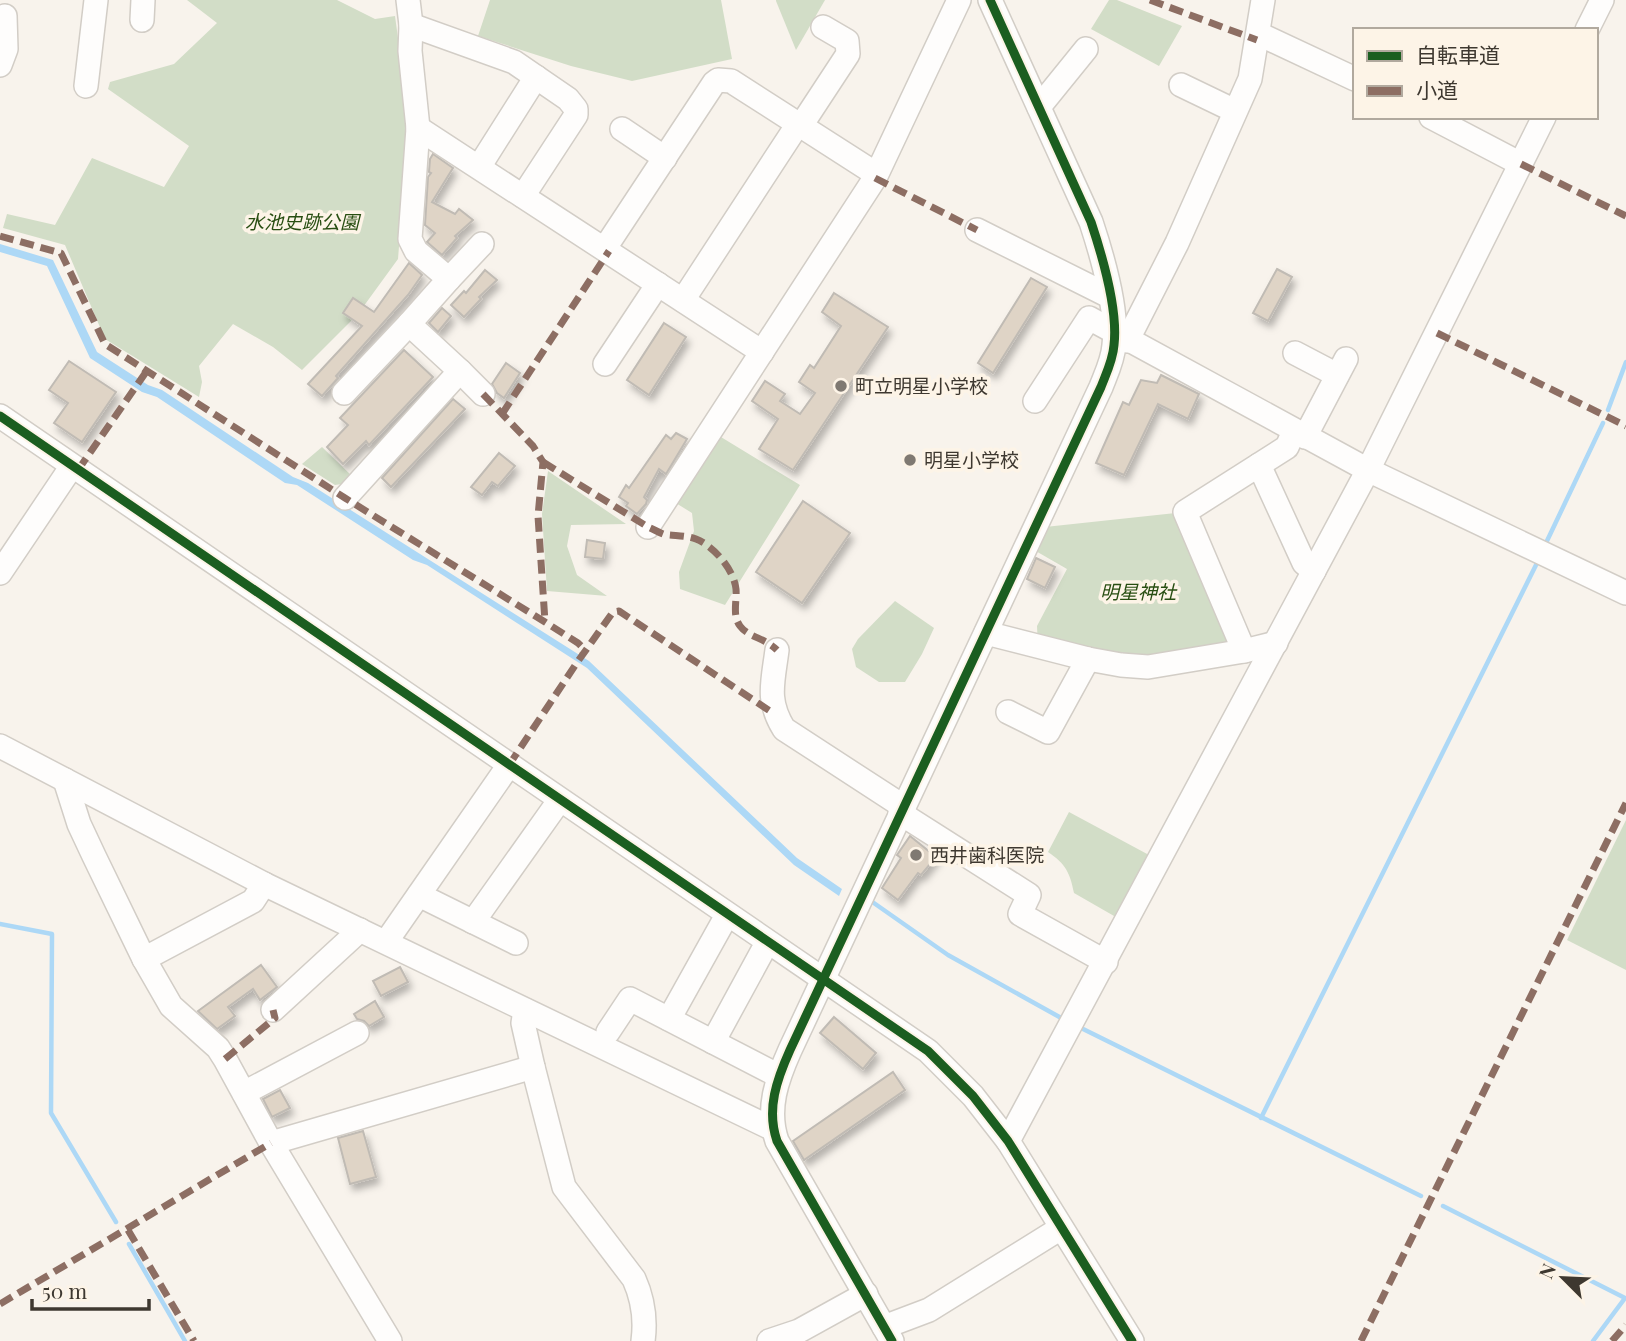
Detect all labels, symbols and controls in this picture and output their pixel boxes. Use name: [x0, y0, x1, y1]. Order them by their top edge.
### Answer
legend: [1353, 28, 1598, 119]
text: 自転車道: [1416, 40, 1500, 68]
text: 小道: [1416, 75, 1458, 103]
park label: 水池史跡公園: [245, 208, 362, 234]
place label: 町立明星小学校: [855, 372, 988, 398]
marker: 町立明星小学校: [833, 378, 849, 394]
place label: 明星小学校: [924, 446, 1019, 472]
marker: 明星小学校: [902, 452, 918, 468]
park label: 明星神社: [1100, 578, 1178, 604]
place label: 西井歯科医院: [930, 841, 1044, 867]
marker: 西井歯科医院: [908, 847, 924, 863]
north arrow: [1528, 1243, 1598, 1313]
text: N: [1532, 1259, 1561, 1282]
scale bar: [32, 1268, 149, 1312]
text: 50 m: [42, 1276, 88, 1304]

